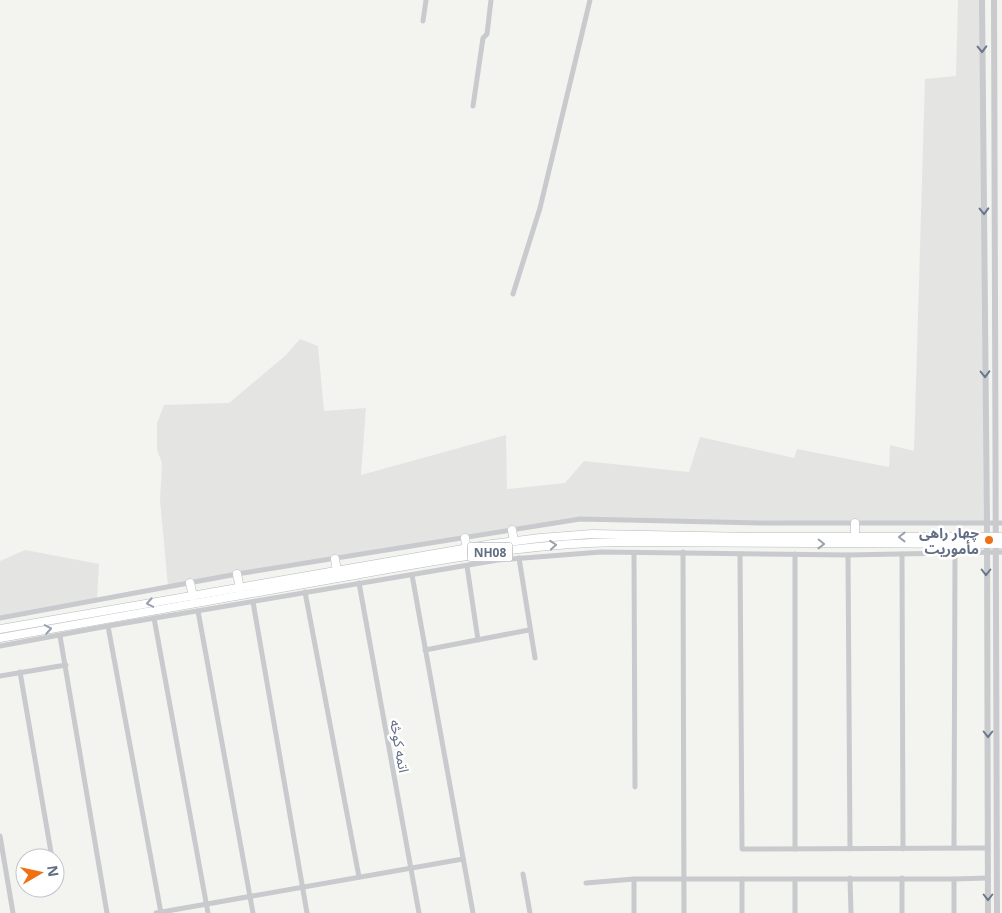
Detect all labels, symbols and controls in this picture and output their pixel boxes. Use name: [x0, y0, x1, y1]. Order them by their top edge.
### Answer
one-way arrow: [977, 45, 987, 53]
one-way arrow: [979, 208, 989, 215]
one-way arrow: [980, 370, 990, 378]
place label: چهار راهی مأموریت: [919, 523, 979, 558]
one-way arrow: [898, 532, 906, 542]
marker: چهار راهی مأموریت: [983, 534, 995, 546]
one-way arrow: [818, 539, 825, 549]
one-way arrow: [550, 540, 558, 551]
road number: NH08: [468, 542, 512, 562]
one-way arrow: [981, 568, 992, 576]
one-way arrow: [146, 597, 155, 607]
one-way arrow: [44, 625, 52, 635]
street label: اتمه کوڅه: [386, 718, 414, 774]
one-way arrow: [983, 731, 993, 739]
north arrow: [15, 848, 65, 898]
text: N: [43, 864, 64, 878]
one-way arrow: [983, 894, 993, 901]

